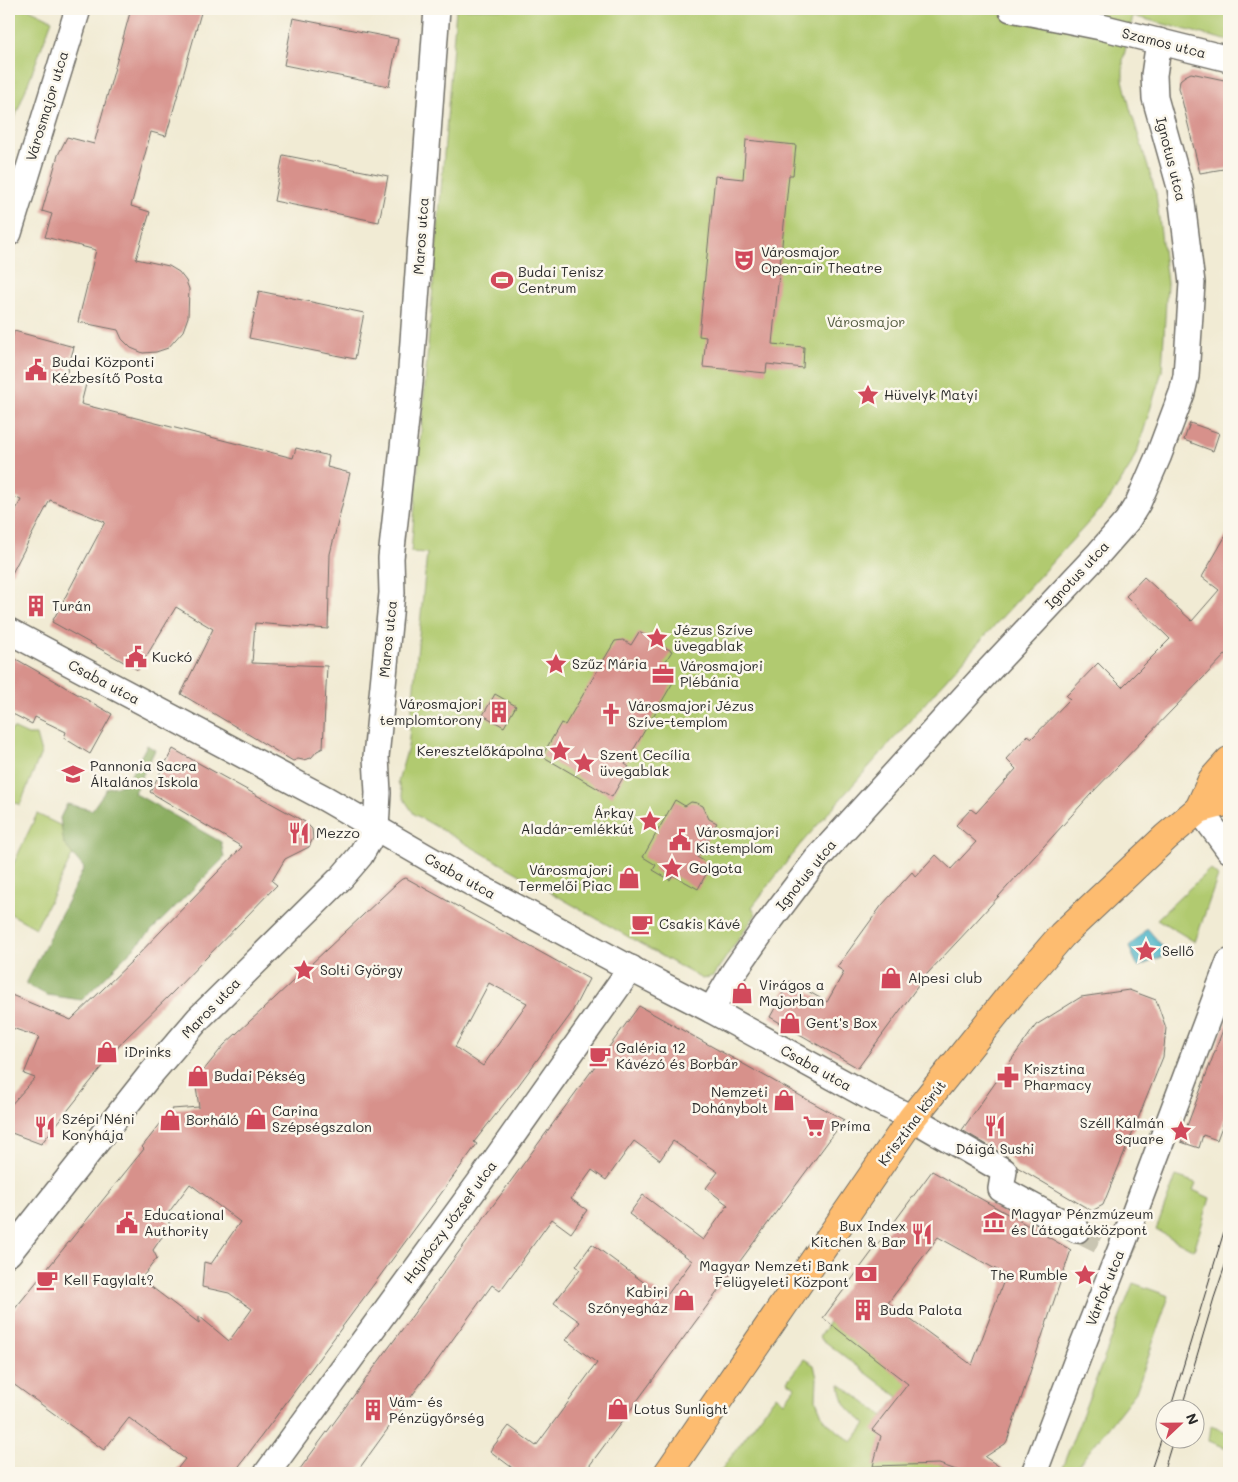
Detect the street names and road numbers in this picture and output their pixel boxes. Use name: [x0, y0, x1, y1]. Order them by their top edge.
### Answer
street label: Szamos utca: [1120, 23, 1208, 62]
street label: Városmajor utca: [21, 49, 72, 163]
street label: Ignotus utca: [1152, 115, 1191, 203]
street label: Maros utca: [408, 197, 433, 275]
street label: Ignotus utca: [1040, 537, 1113, 613]
street label: Maros utca: [374, 600, 401, 678]
street label: Csaba utca: [65, 655, 143, 708]
street label: Ignotus utca: [771, 835, 840, 914]
street label: Csaba utca: [421, 848, 499, 903]
street label: Maros utca: [177, 973, 244, 1042]
street label: Csaba utca: [777, 1040, 855, 1095]
street label: Krisztina körút: [873, 1076, 950, 1169]
street label: Hajnóczy József utca: [399, 1157, 501, 1287]
street label: Várfok utca: [1081, 1247, 1128, 1328]

